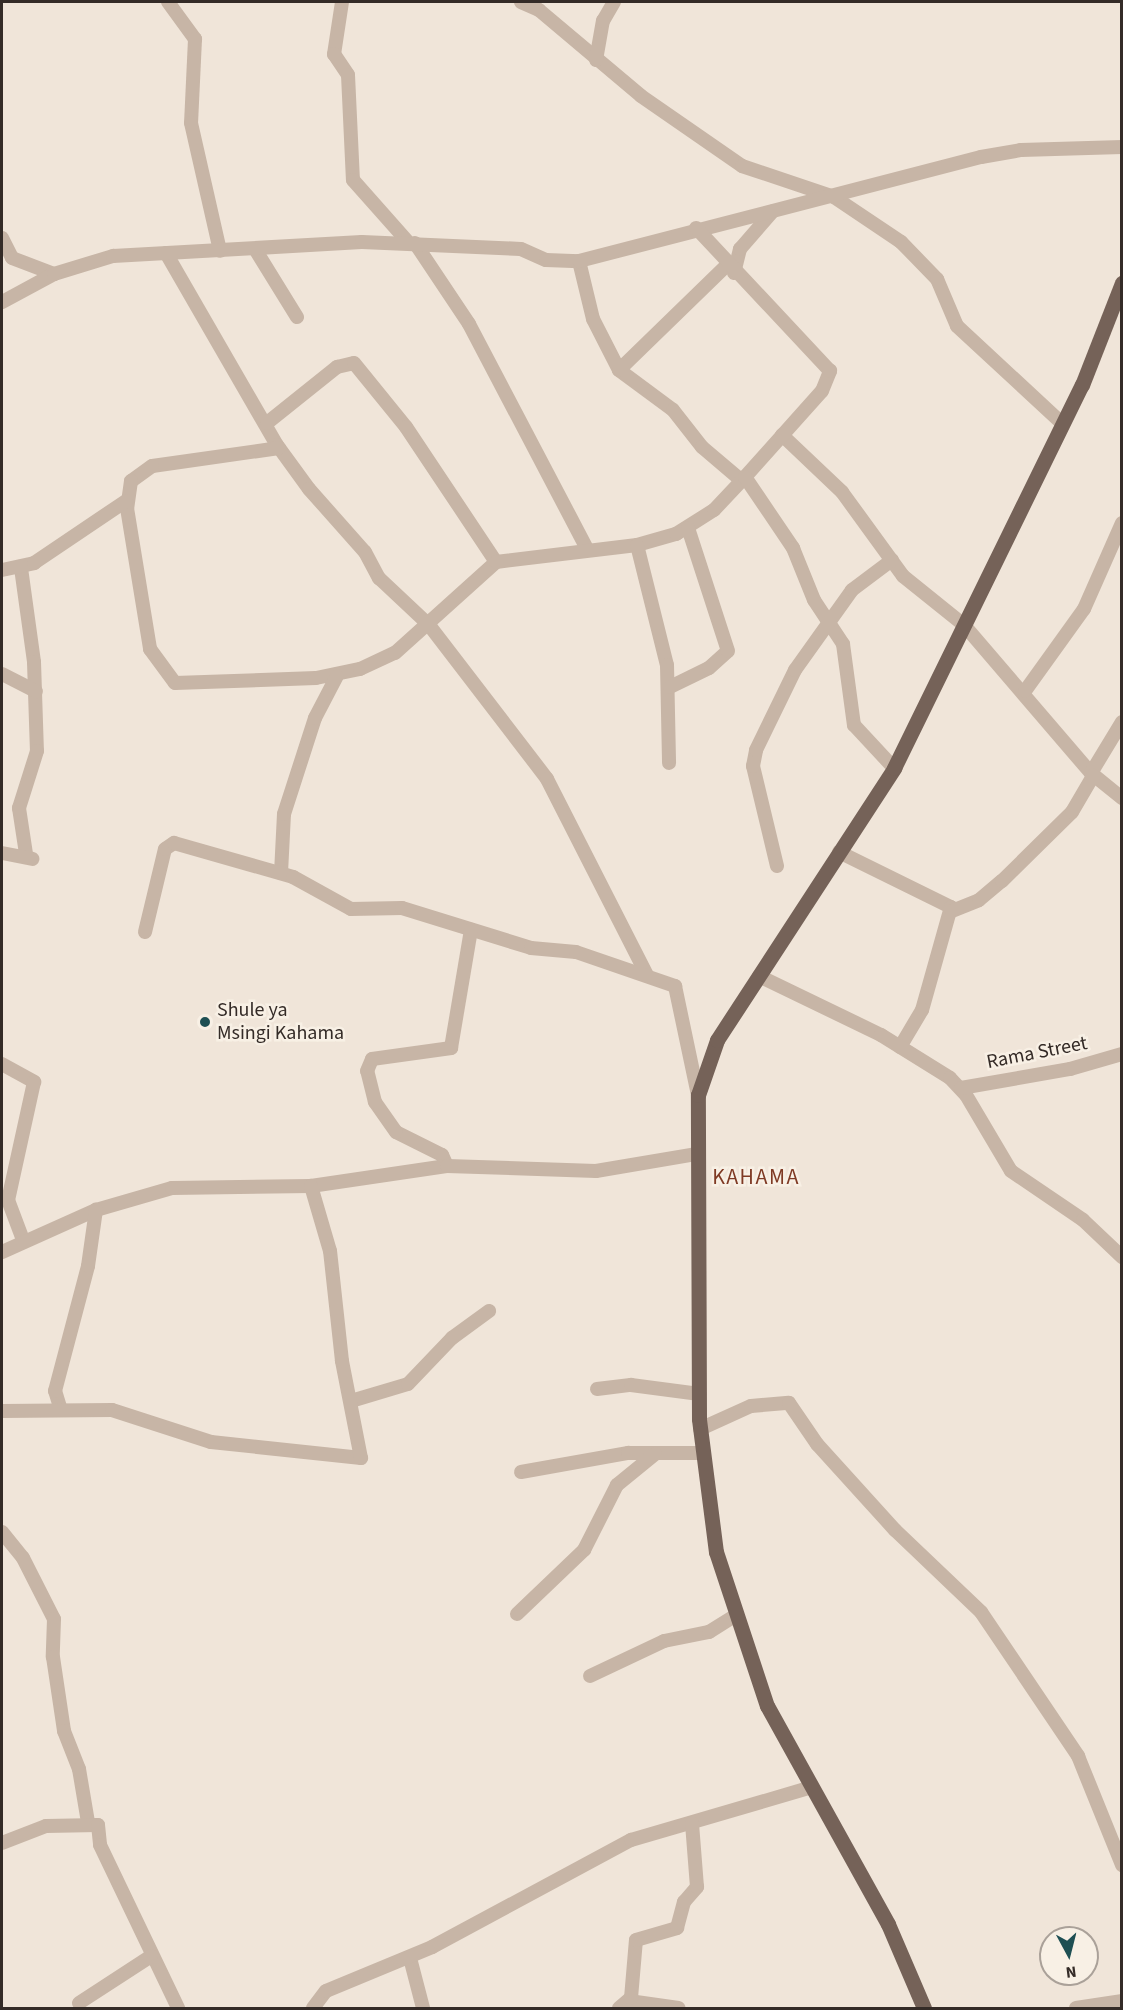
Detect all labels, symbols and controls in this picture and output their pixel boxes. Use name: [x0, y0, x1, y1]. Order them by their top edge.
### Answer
place label: Shule ya Msingi Kahama: [217, 999, 344, 1046]
marker: Shule ya Msingi Kahama: [198, 1015, 212, 1029]
street label: Rama Street: [985, 1031, 1089, 1075]
district label: KAHAMA: [712, 1165, 800, 1191]
north arrow: [1039, 1926, 1099, 1986]
text: N: [1064, 1960, 1078, 1983]

